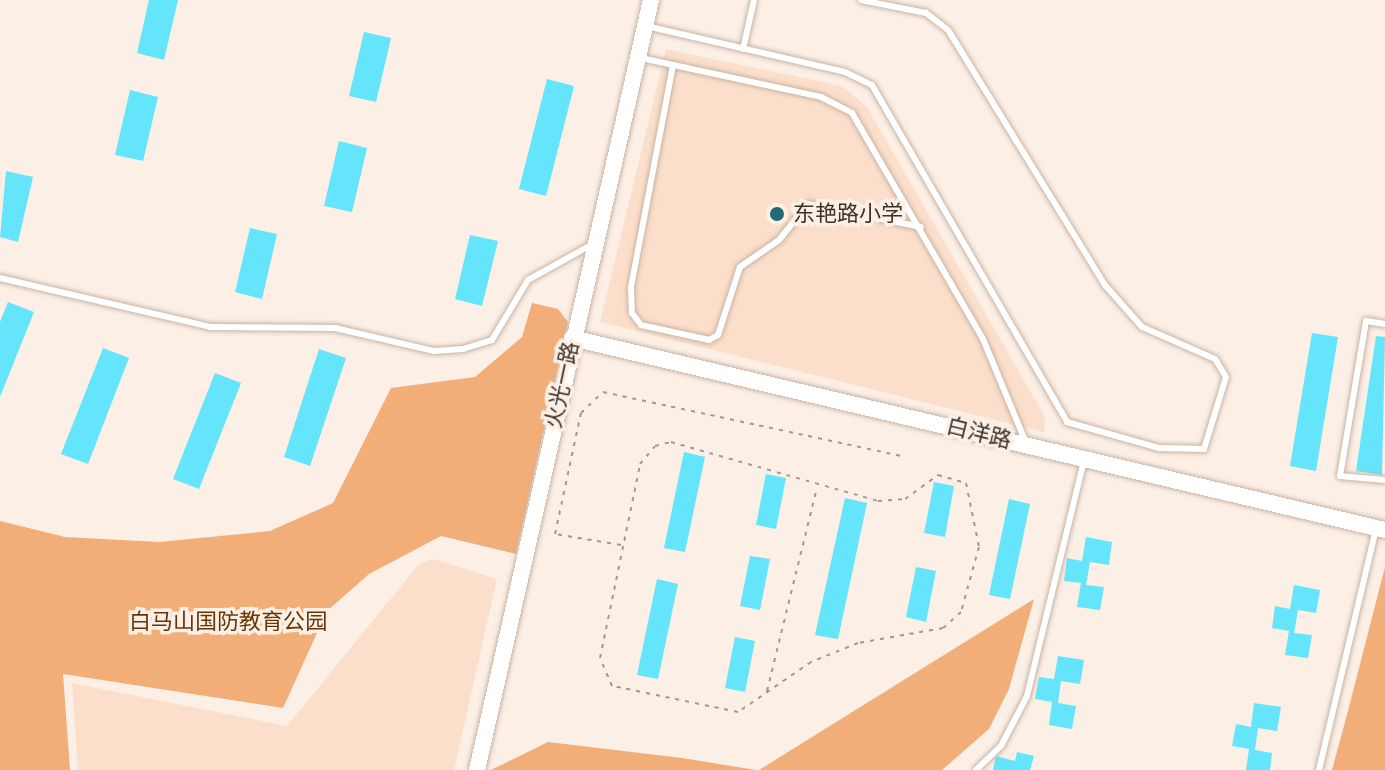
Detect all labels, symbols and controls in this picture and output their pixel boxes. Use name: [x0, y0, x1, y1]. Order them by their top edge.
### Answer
place label: 东艳路小学: [793, 201, 903, 227]
marker: 东艳路小学: [768, 205, 786, 223]
street label: 火光一路: [540, 339, 584, 431]
street label: 白洋路: [944, 412, 1014, 454]
park label: 白马山国防教育公园: [129, 609, 327, 635]

